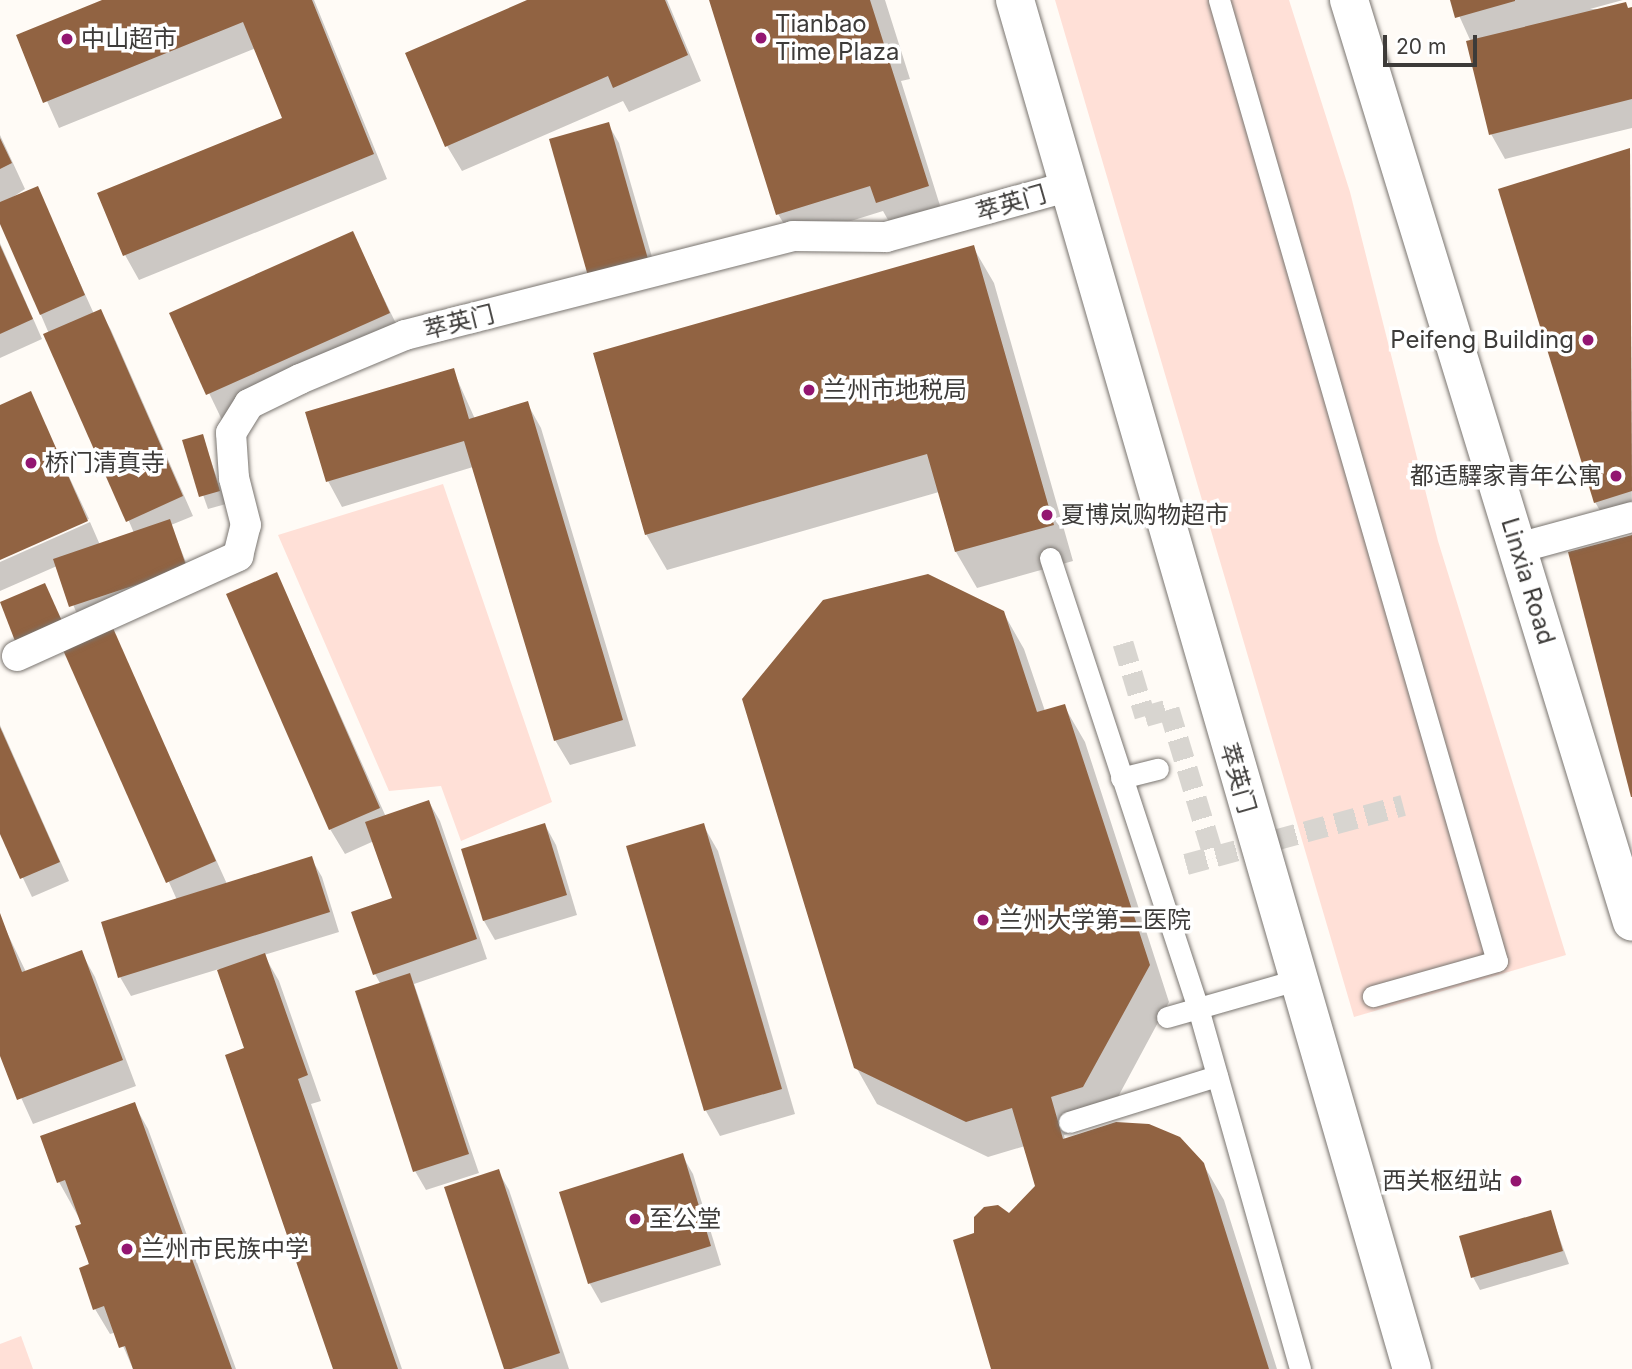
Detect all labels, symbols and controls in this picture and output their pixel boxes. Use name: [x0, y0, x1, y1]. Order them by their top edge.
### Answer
place label: Tianbao Time Plaza: [775, 10, 899, 66]
scale bar: [1387, 21, 1482, 65]
place label: 中山超市: [81, 25, 177, 53]
marker: Tianbao Time Plaza: [753, 30, 769, 46]
marker: 中山超市: [59, 31, 75, 47]
text: 20 m: [1396, 34, 1446, 59]
street label: 萃英门: [972, 179, 1050, 227]
street label: 萃英门: [421, 299, 497, 345]
place label: Peifeng Building: [1390, 326, 1574, 354]
marker: Peifeng Building: [1580, 332, 1596, 348]
place label: 兰州市地税局: [823, 376, 967, 404]
marker: 兰州市地税局: [801, 382, 817, 398]
place label: 桥门清真寺: [45, 449, 165, 477]
marker: 桥门清真寺: [23, 455, 39, 471]
place label: 都适驛家青年公寓: [1410, 462, 1602, 490]
marker: 都适驛家青年公寓: [1608, 468, 1624, 484]
place label: 夏博岚购物超市: [1061, 501, 1229, 529]
marker: 夏博岚购物超市: [1039, 507, 1055, 523]
street label: Linxia Road: [1495, 514, 1561, 648]
street label: 萃英门: [1214, 739, 1262, 817]
place label: 兰州大学第二医院: [999, 906, 1191, 934]
marker: 兰州大学第二医院: [973, 910, 993, 930]
place label: 西关枢纽站: [1382, 1167, 1502, 1195]
marker: 西关枢纽站: [1508, 1173, 1524, 1189]
place label: 至公堂: [649, 1205, 721, 1233]
marker: 至公堂: [627, 1211, 643, 1227]
place label: 兰州市民族中学: [141, 1235, 309, 1263]
marker: 兰州市民族中学: [119, 1241, 135, 1257]

